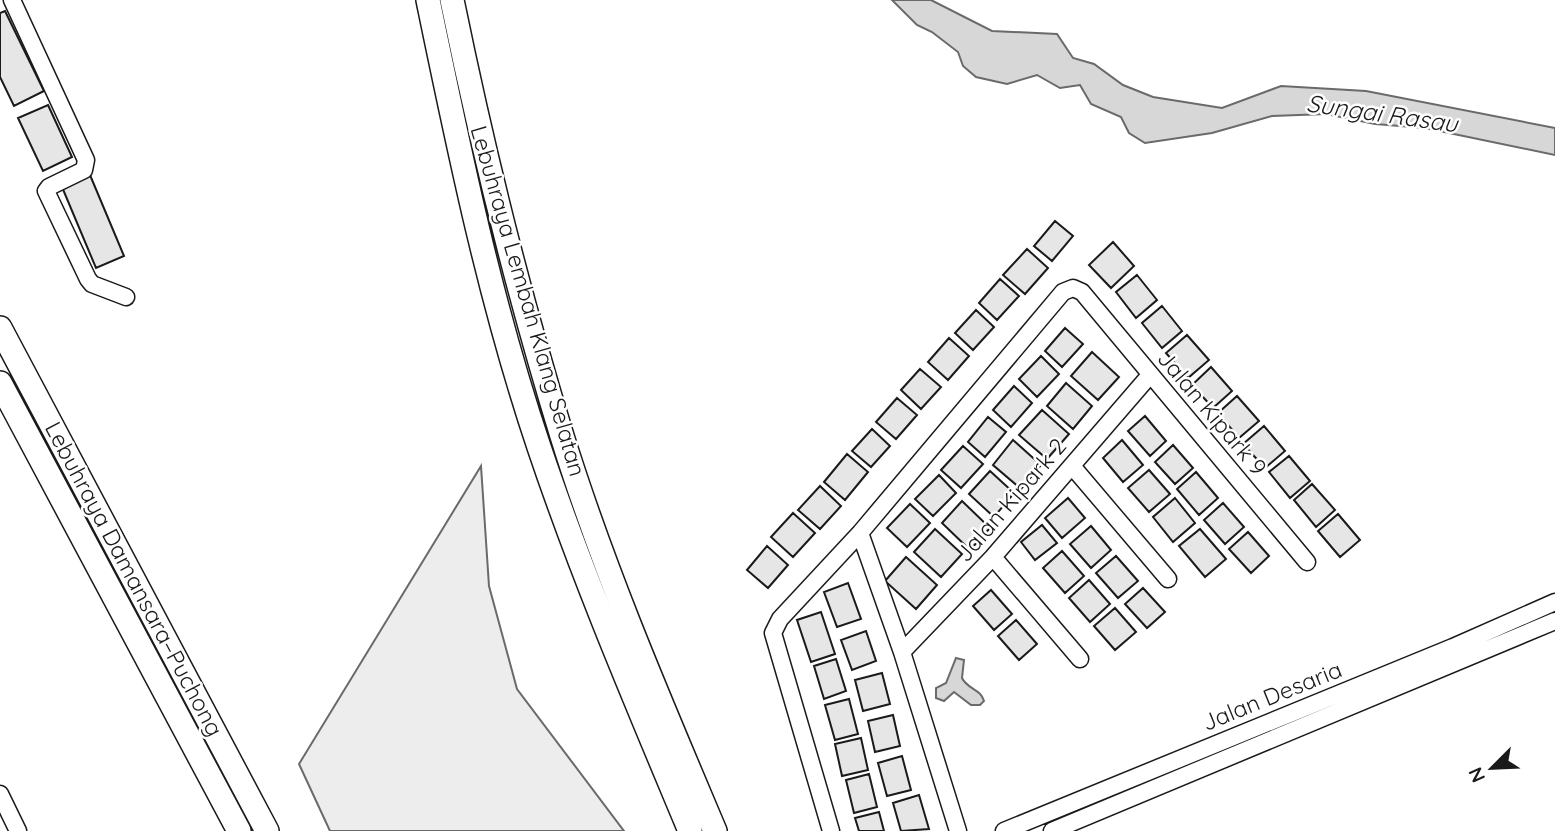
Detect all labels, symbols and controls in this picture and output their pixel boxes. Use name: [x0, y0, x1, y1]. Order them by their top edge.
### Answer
water label: Sungai Rasau: [1305, 88, 1461, 139]
street label: Lebuhraya Lembah Klang Selatan: [464, 122, 593, 480]
street label: Jalan Kipark 9: [1152, 344, 1273, 481]
street label: Lebuhraya Damansara–Puchong: [39, 416, 230, 741]
street label: Jalan Kipark 2: [949, 432, 1072, 567]
street label: Jalan Desaria: [1198, 654, 1346, 737]
north arrow: [1457, 733, 1527, 803]
text: N: [1463, 764, 1490, 786]

